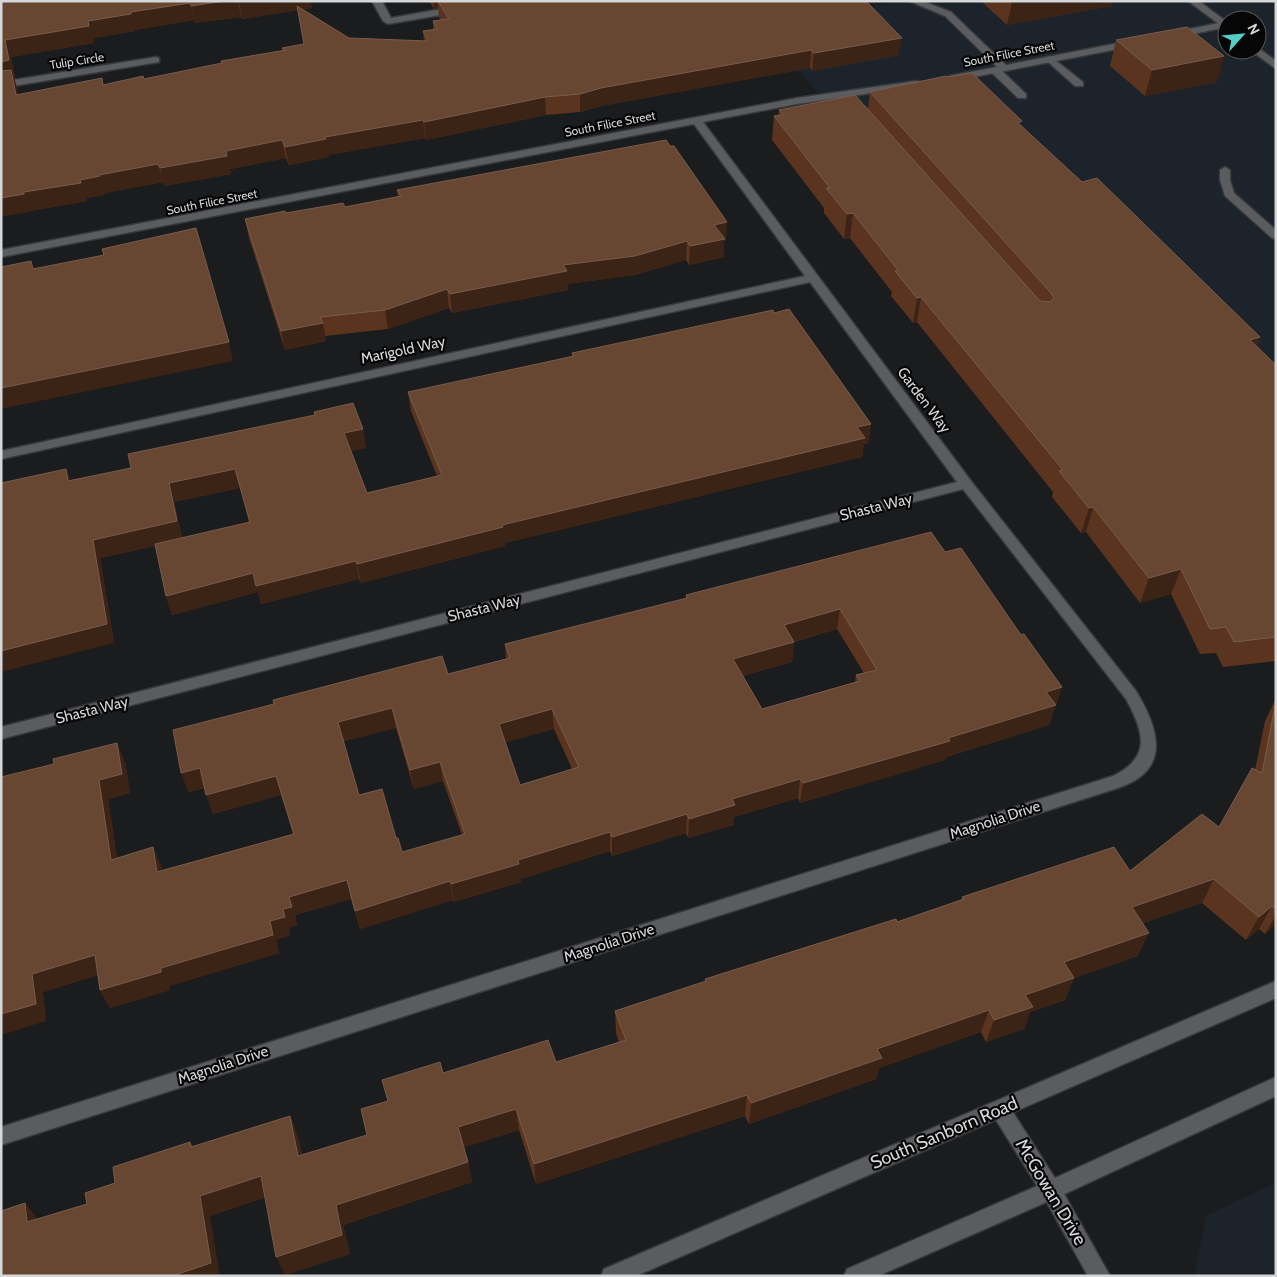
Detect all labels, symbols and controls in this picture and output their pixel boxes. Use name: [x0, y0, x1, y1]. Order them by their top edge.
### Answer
north arrow: [1217, 10, 1267, 60]
text: N: [1243, 21, 1264, 38]
street label: South Filice Street: [962, 37, 1056, 70]
street label: Tulip Circle: [49, 49, 105, 72]
street label: South Filice Street: [563, 107, 657, 140]
street label: South Filice Street: [165, 185, 259, 218]
street label: Marigold Way: [359, 332, 447, 368]
street label: Garden Way: [893, 364, 955, 437]
street label: Shasta Way: [838, 489, 914, 525]
street label: Shasta Way: [446, 590, 522, 626]
street label: Shasta Way: [54, 692, 130, 728]
street label: Magnolia Drive: [947, 797, 1043, 843]
street label: Magnolia Drive: [561, 920, 657, 966]
street label: Magnolia Drive: [175, 1042, 271, 1088]
street label: South Sanborn Road: [867, 1092, 1021, 1174]
street label: McGowan Drive: [1011, 1135, 1091, 1249]

